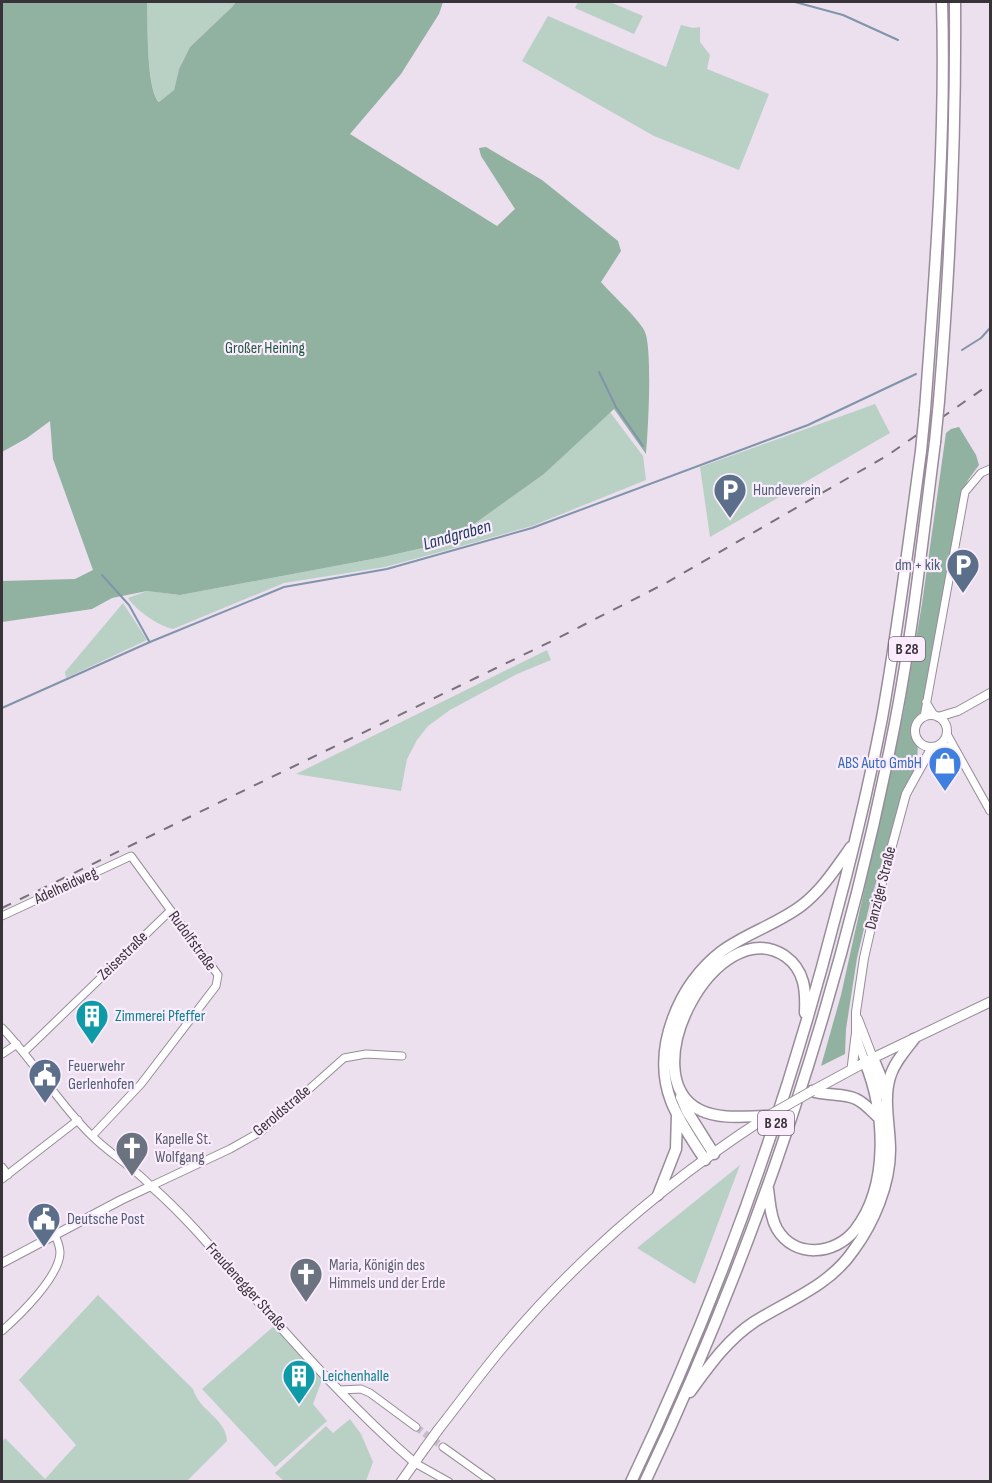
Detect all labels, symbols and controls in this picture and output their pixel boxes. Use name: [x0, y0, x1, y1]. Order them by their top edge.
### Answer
park label: Großer Heining: [225, 339, 305, 358]
parking icon: Hundeverein: [712, 472, 748, 519]
place label: Hundeverein: [753, 481, 821, 500]
water label: Landgraben: [421, 515, 494, 555]
parking icon: dm + kik: [945, 547, 981, 594]
place label: dm + kik: [895, 556, 940, 575]
road number: B 28: [889, 637, 925, 661]
shop icon: ABS Auto GmbH: [927, 745, 963, 792]
place label: ABS Auto GmbH: [837, 754, 922, 773]
street label: Danziger Straße: [862, 845, 900, 931]
street label: Adelheidweg: [31, 863, 101, 909]
street label: Rudolfstraße: [164, 907, 220, 975]
street label: Zeisestraße: [94, 928, 152, 984]
building icon: Zimmerei Pfeffer: [74, 998, 110, 1045]
place label: Zimmerei Pfeffer: [115, 1007, 206, 1026]
public building icon: Feuerwehr Gerlenhofen: [27, 1057, 63, 1104]
place label: Feuerwehr Gerlenhofen: [68, 1057, 134, 1094]
street label: Geroldstraße: [249, 1081, 315, 1141]
road number: B 28: [758, 1111, 794, 1135]
church icon: Kapelle St. Wolfgang: [114, 1130, 150, 1177]
place label: Kapelle St. Wolfgang: [155, 1130, 211, 1167]
public building icon: Deutsche Post: [26, 1201, 62, 1248]
place label: Deutsche Post: [67, 1210, 145, 1229]
street label: Freudenegger Straße: [202, 1239, 290, 1335]
church icon: Maria, Königin des Himmels und der Erde: [288, 1256, 324, 1303]
place label: Maria, Königin des Himmels und der Erde: [329, 1256, 445, 1293]
building icon: Leichenhalle: [281, 1358, 317, 1405]
place label: Leichenhalle: [322, 1367, 389, 1386]

